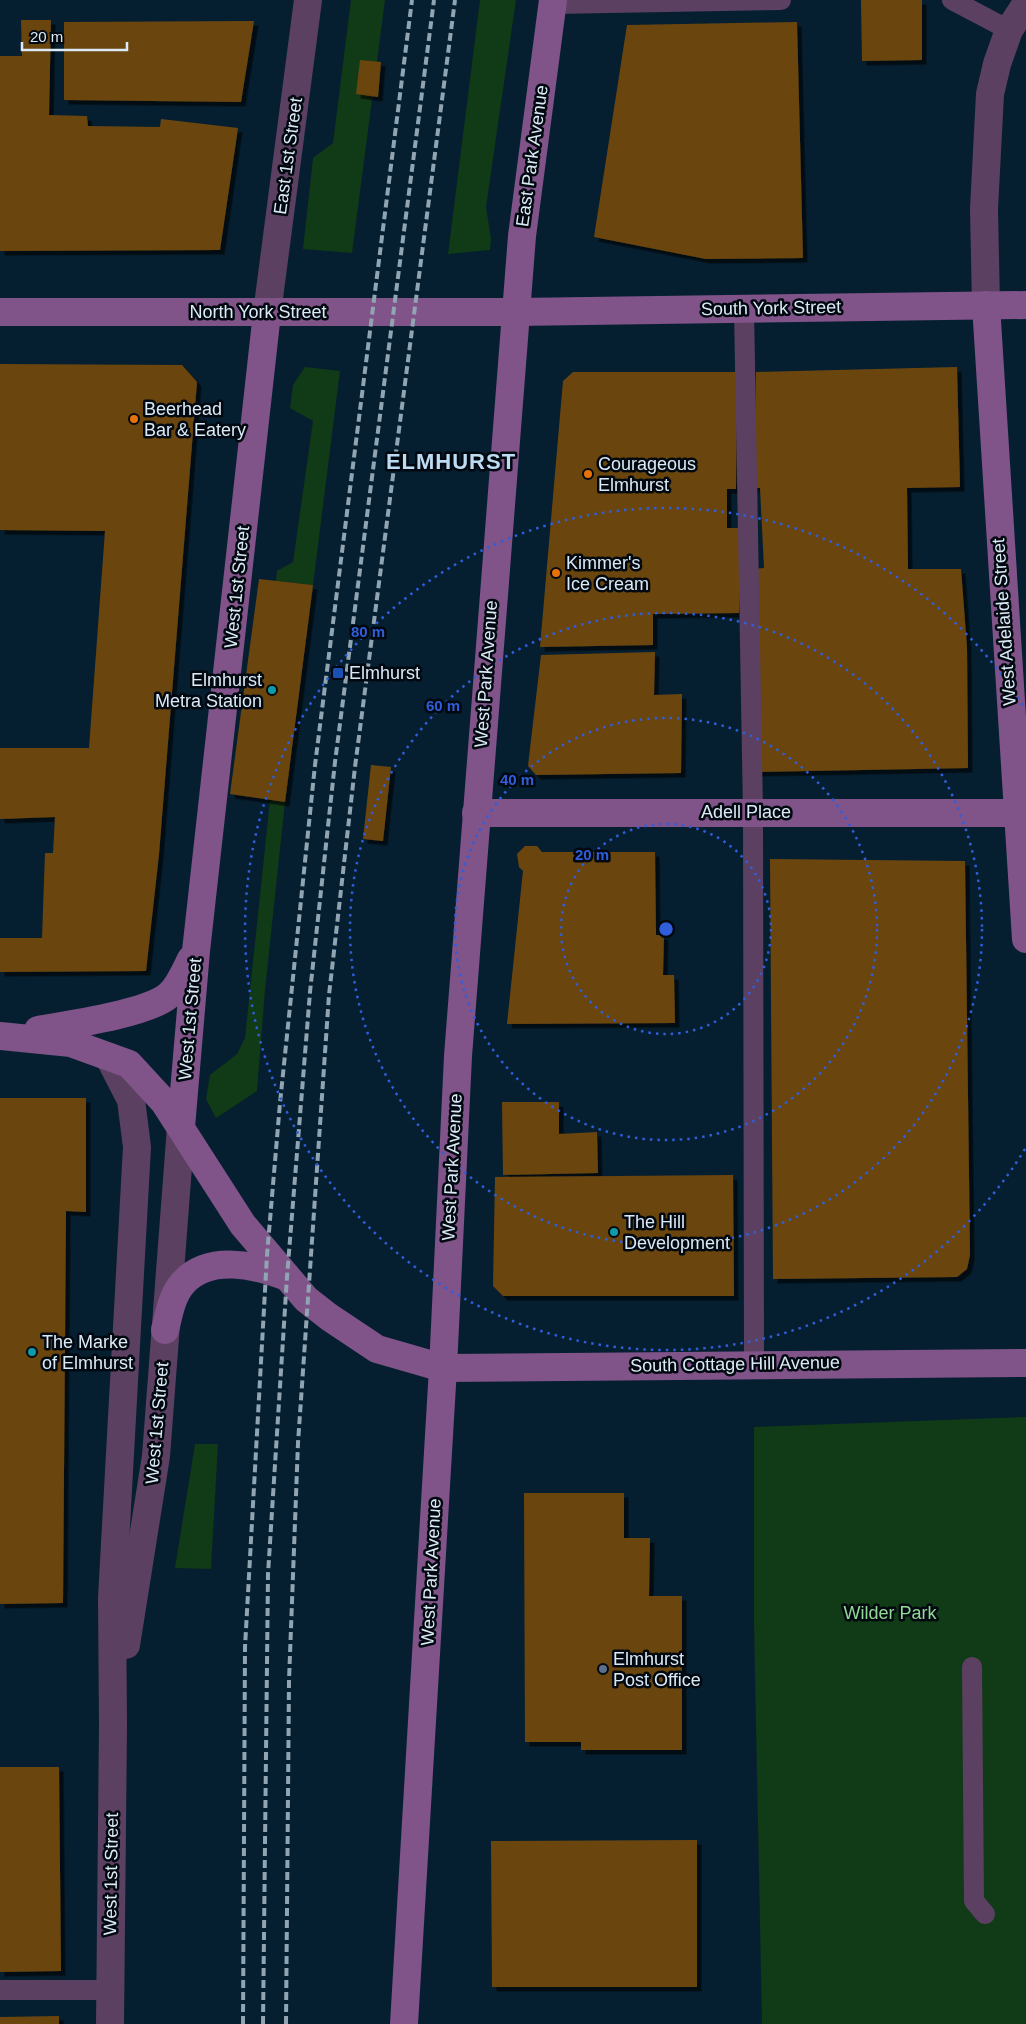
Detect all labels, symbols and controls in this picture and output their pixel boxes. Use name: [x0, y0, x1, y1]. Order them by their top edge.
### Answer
scale bar: [22, 20, 128, 52]
text: 20 m: [30, 28, 63, 45]
street label: East Park Avenue: [512, 84, 552, 228]
street label: East 1st Street: [270, 96, 306, 216]
street label: South York Street: [701, 297, 841, 319]
street label: North York Street: [189, 302, 327, 322]
place label: Beerhead Bar & Eatery: [144, 399, 246, 440]
marker: Beerhead Bar & Eatery: [128, 413, 140, 425]
district label: ELMHURST: [386, 449, 516, 474]
place label: Courageous Elmhurst: [598, 454, 696, 495]
marker: Courageous Elmhurst: [582, 468, 594, 480]
street label: West 1st Street: [221, 525, 253, 649]
street label: West Adelaide Street: [988, 538, 1020, 706]
place label: Kimmer's Ice Cream: [566, 553, 649, 594]
marker: Kimmer's Ice Cream: [550, 567, 562, 579]
street label: West Park Avenue: [471, 600, 501, 748]
text: 80 m: [351, 623, 385, 640]
place label: Elmhurst: [349, 663, 420, 683]
marker: Elmhurst: [331, 666, 345, 680]
place label: Elmhurst Metra Station: [155, 670, 262, 711]
marker: Elmhurst Metra Station: [266, 684, 278, 696]
text: 60 m: [426, 697, 460, 714]
text: 40 m: [500, 771, 534, 788]
street label: Adell Place: [701, 802, 791, 822]
text: 20 m: [575, 846, 609, 863]
centre of rings: [657, 920, 675, 938]
street label: West 1st Street: [175, 957, 205, 1081]
street label: West Park Avenue: [438, 1093, 466, 1241]
place label: The Hill Development: [624, 1212, 730, 1253]
marker: The Hill Development: [608, 1226, 620, 1238]
place label: The Marke of Elmhurst: [42, 1332, 133, 1373]
marker: The Marke of Elmhurst: [26, 1346, 38, 1358]
street label: South Cottage Hill Avenue: [630, 1352, 840, 1376]
street label: West 1st Street: [142, 1361, 172, 1485]
street label: West Park Avenue: [417, 1498, 445, 1646]
park label: Wilder Park: [843, 1603, 938, 1623]
place label: Elmhurst Post Office: [613, 1649, 701, 1690]
marker: Elmhurst Post Office: [597, 1663, 609, 1675]
street label: West 1st Street: [100, 1812, 122, 1936]

